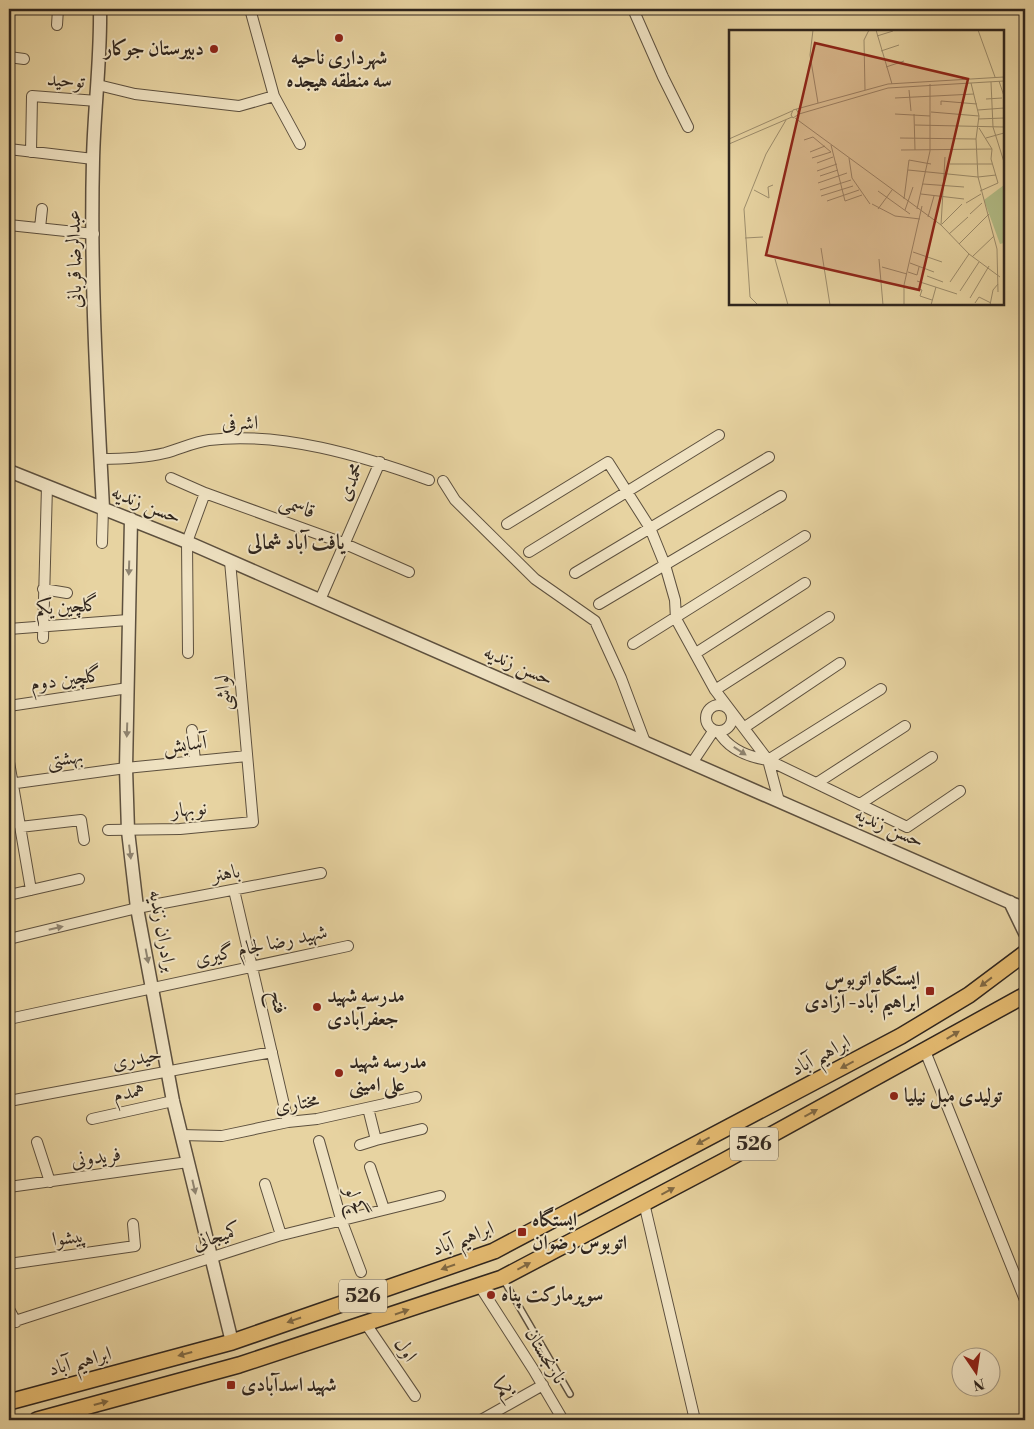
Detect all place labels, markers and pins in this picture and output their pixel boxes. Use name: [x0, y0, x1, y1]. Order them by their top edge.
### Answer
marker: شهرداری ناحیه سه منطقه هیجده: [333, 32, 345, 44]
place label: دبیرستان جوکار: [102, 37, 204, 62]
marker: دبیرستان جوکار: [208, 43, 220, 55]
place label: شهرداری ناحیه سه منطقه هیجده: [286, 46, 392, 94]
place label: ایستگاه اتوبوس ابراهیم آباد- آزادی: [804, 965, 920, 1021]
place label: مدرسه شهید جعفرآبادی: [327, 984, 405, 1032]
marker: ایستگاه اتوبوس ابراهیم آباد- آزادی: [924, 985, 936, 997]
marker: مدرسه شهید جعفرآبادی: [311, 1001, 323, 1013]
place label: مدرسه شهید علی امینی: [349, 1050, 427, 1100]
marker: مدرسه شهید علی امینی: [333, 1067, 345, 1079]
place label: تولیدی مبل نیلیا: [904, 1084, 1003, 1109]
marker: تولیدی مبل نیلیا: [888, 1090, 900, 1102]
place label: ایستگاه اتوبوس رضوان: [532, 1206, 627, 1256]
marker: ایستگاه اتوبوس رضوان: [516, 1226, 528, 1238]
place label: سوپرمارکت پناه: [501, 1283, 603, 1309]
marker: سوپرمارکت پناه: [485, 1289, 497, 1301]
place label: شهید اسدآبادی: [241, 1372, 337, 1398]
marker: شهید اسدآبادی: [225, 1379, 237, 1391]

